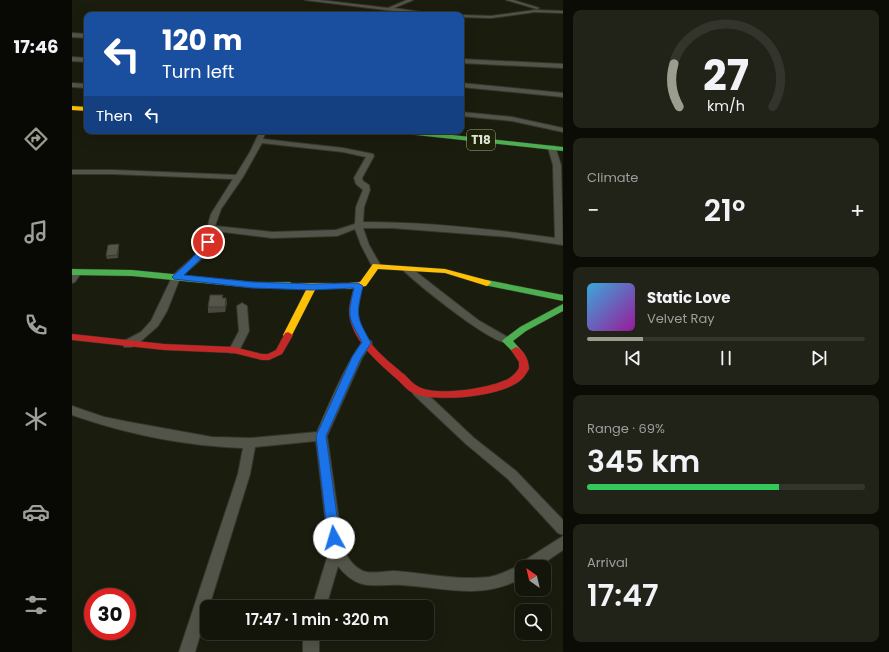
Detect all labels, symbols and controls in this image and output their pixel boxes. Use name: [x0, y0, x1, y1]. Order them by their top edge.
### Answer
text: 120 m: [162, 21, 242, 60]
icon: left: [96, 28, 148, 80]
text: 17:46: [13, 34, 59, 59]
text: 27: [703, 46, 749, 105]
text: Turn left: [162, 59, 234, 84]
text: km/h: [707, 96, 745, 116]
icon: left: [141, 104, 163, 126]
text: Then: [96, 105, 133, 126]
icon: directions: [22, 125, 50, 153]
road number: T18: [467, 130, 495, 150]
text: Climate: [587, 168, 638, 187]
text: 21°: [704, 189, 745, 232]
text: −: [587, 195, 599, 226]
text: +: [850, 195, 865, 226]
icon: music: [22, 218, 50, 246]
pin: [191, 225, 225, 259]
icon: arrive: [197, 231, 219, 253]
text: Static Love: [647, 287, 731, 308]
text: Velvet Ray: [647, 309, 715, 328]
icon: phone: [22, 311, 50, 339]
icon: previous: [622, 347, 644, 369]
icon: pause: [715, 347, 737, 369]
icon: next: [808, 347, 830, 369]
icon: climate: [22, 405, 50, 433]
text: Range · 69%: [587, 419, 665, 438]
text: 345 km: [587, 440, 700, 483]
icon: car: [22, 498, 50, 526]
position arrow: [313, 517, 355, 559]
text: Arrival: [587, 553, 628, 572]
north arrow: [515, 560, 551, 596]
map controls: [515, 560, 551, 640]
text: 17:47: [587, 574, 658, 617]
speed limit sign: 30: [84, 588, 136, 640]
icon: filters: [22, 591, 50, 619]
button: search: [515, 604, 551, 640]
text: 17:47 · 1 min · 320 m: [245, 609, 389, 630]

